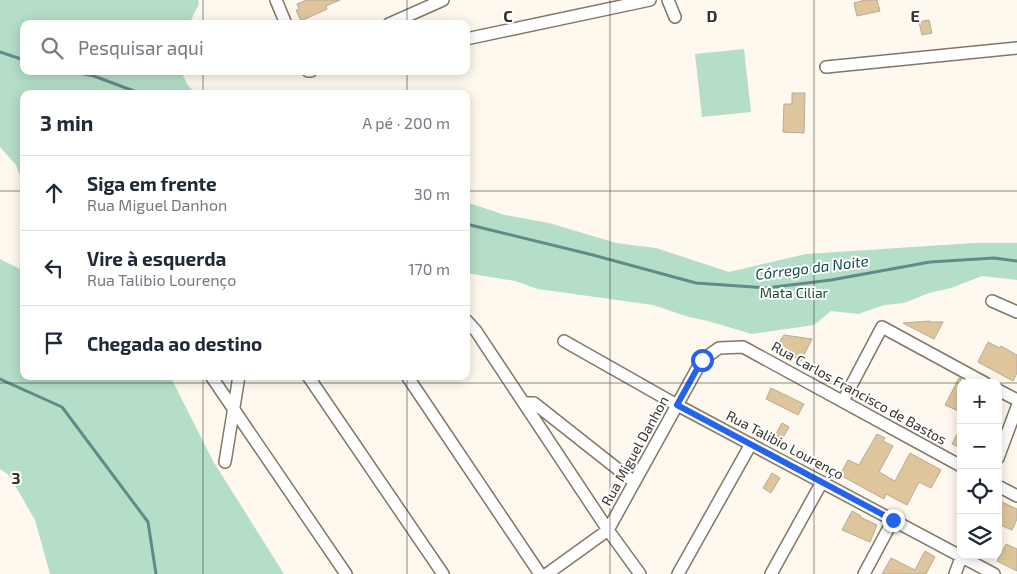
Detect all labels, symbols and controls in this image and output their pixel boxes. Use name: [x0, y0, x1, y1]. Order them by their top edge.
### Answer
text: C: [503, 6, 513, 25]
text: D: [707, 6, 718, 25]
text: E: [910, 6, 920, 25]
search box: [20, 20, 470, 75]
icon: search: [38, 34, 66, 62]
text: Pesquisar aqui: [78, 36, 204, 59]
text: 3 min: [40, 110, 93, 135]
text: A pé · 200 m: [362, 113, 450, 132]
text: Siga em frente: [87, 172, 217, 195]
icon: ahead: [40, 179, 68, 207]
text: 30 m: [414, 184, 450, 203]
text: Rua Miguel Danhon: [87, 195, 227, 214]
text: Vire à esquerda: [87, 247, 226, 270]
water label: Córrego da Noite: [754, 251, 870, 283]
icon: left: [40, 254, 68, 282]
text: 170 m: [408, 259, 450, 278]
text: Rua Talibio Lourenço: [87, 270, 236, 289]
park label: Mata Ciliar: [760, 284, 829, 301]
icon: arrive: [40, 329, 68, 357]
text: Chegada ao destino: [87, 332, 262, 355]
street label: Rua Carlos Francisco de Bastos: [769, 337, 950, 448]
route start: [691, 349, 714, 372]
map controls: [957, 379, 1002, 559]
button: +: [957, 379, 1002, 424]
street label: Rua Miguel Danhon: [597, 393, 672, 509]
street label: Rua Talibio Lourenço: [723, 406, 847, 484]
button: −: [957, 424, 1002, 469]
text: 3: [11, 468, 21, 487]
button: locate: [957, 469, 1002, 514]
route end: [882, 509, 905, 532]
button: layers: [957, 514, 1002, 559]

